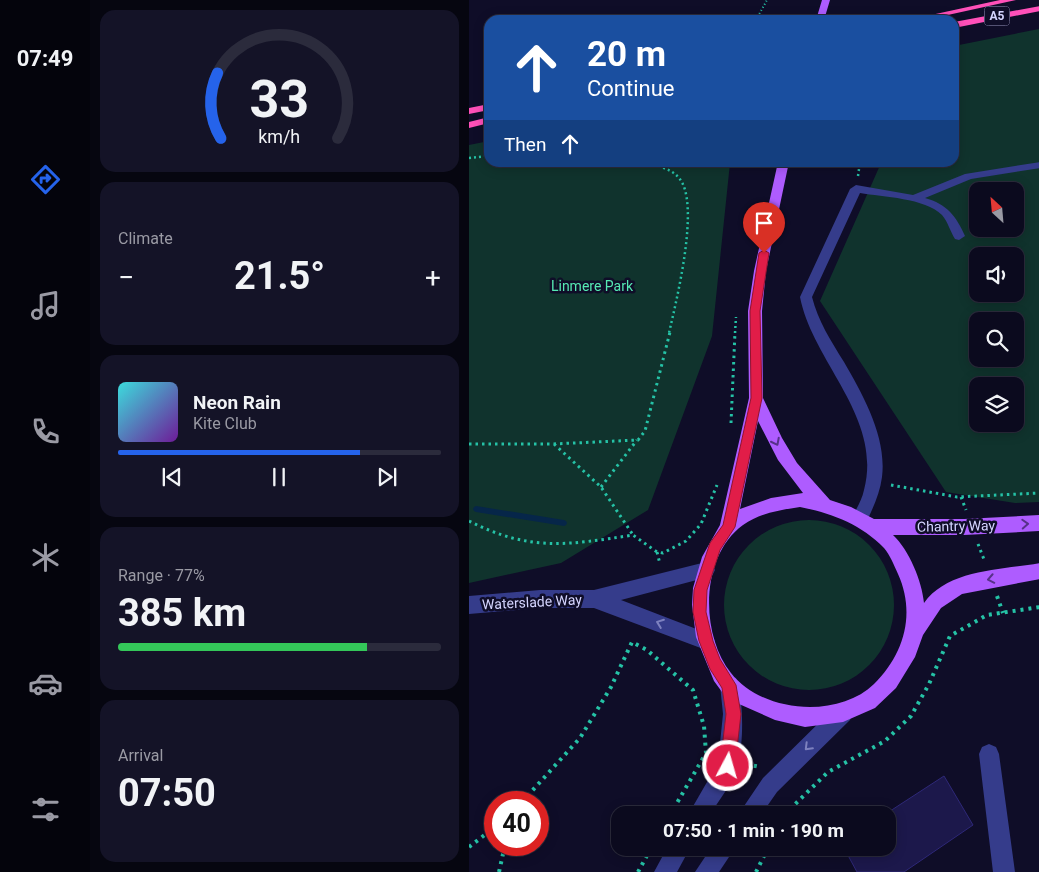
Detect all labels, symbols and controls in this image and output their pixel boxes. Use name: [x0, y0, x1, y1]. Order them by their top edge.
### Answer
road number: A5: [985, 7, 1009, 26]
text: 20 m: [587, 34, 666, 75]
icon: ahead: [504, 35, 569, 100]
text: 07:49: [17, 46, 73, 71]
text: 33: [250, 69, 309, 130]
text: Continue: [587, 76, 675, 101]
text: km/h: [259, 126, 300, 147]
icon: ahead: [556, 130, 584, 158]
text: Then: [504, 133, 546, 156]
icon: directions: [28, 162, 63, 197]
north arrow: [969, 182, 1024, 238]
map controls: [969, 182, 1024, 432]
pin: [743, 202, 785, 253]
icon: arrive: [750, 209, 778, 237]
text: Climate: [118, 229, 173, 248]
button: sound: [969, 247, 1024, 302]
text: 21.5°: [234, 254, 325, 298]
text: −: [118, 261, 134, 294]
text: +: [425, 261, 441, 294]
park label: Linmere Park: [551, 278, 634, 294]
icon: music: [28, 288, 63, 323]
button: search: [969, 312, 1024, 367]
button: layers: [969, 377, 1024, 432]
text: Neon Rain: [193, 391, 281, 414]
icon: phone: [28, 414, 63, 449]
text: Kite Club: [193, 414, 257, 433]
one-way arrow: [769, 437, 779, 446]
icon: previous: [158, 463, 186, 491]
icon: pause: [265, 463, 293, 491]
icon: next: [373, 463, 401, 491]
street label: Chantry Way: [917, 517, 996, 535]
one-way arrow: [1022, 518, 1030, 529]
icon: climate: [28, 540, 63, 575]
text: Range · 77%: [118, 566, 205, 585]
one-way arrow: [987, 573, 996, 584]
text: 385 km: [118, 591, 246, 635]
street label: Waterslade Way: [482, 591, 583, 613]
one-way arrow: [657, 619, 665, 629]
icon: car: [28, 666, 63, 701]
position arrow: [701, 739, 753, 791]
one-way arrow: [804, 741, 813, 750]
text: Arrival: [118, 746, 163, 765]
text: 07:50: [118, 771, 216, 815]
speed limit sign: 40: [484, 791, 549, 856]
icon: filters: [28, 792, 63, 827]
text: 07:50 · 1 min · 190 m: [663, 819, 844, 842]

